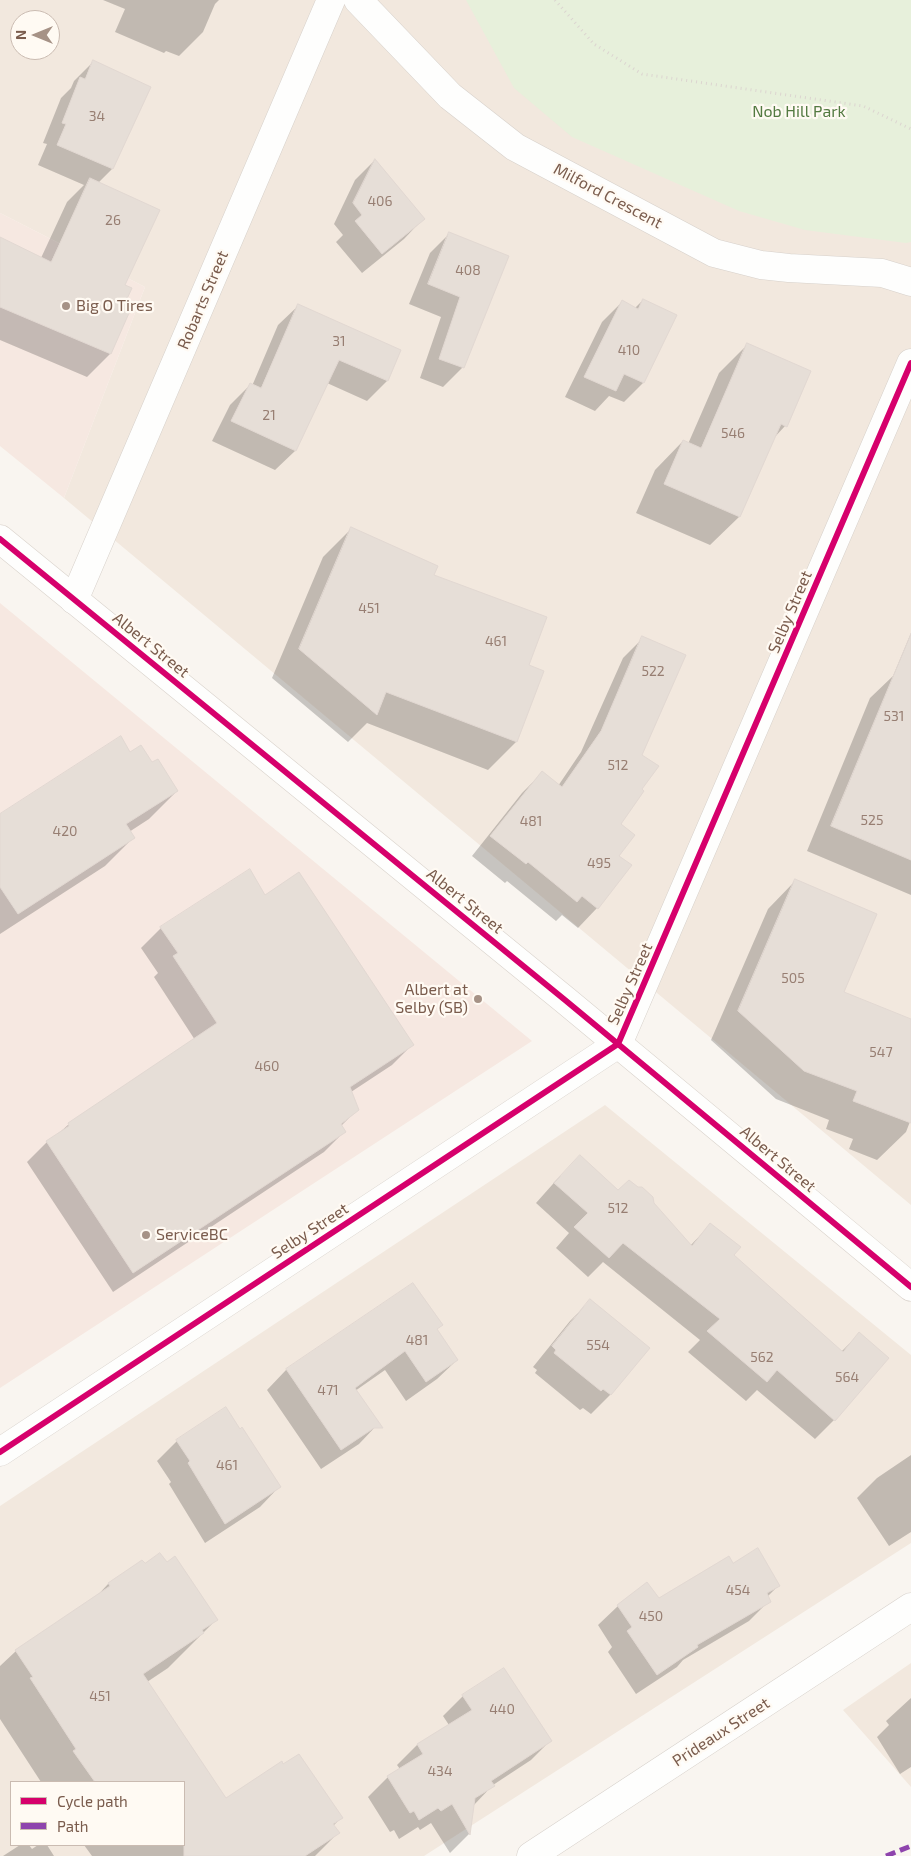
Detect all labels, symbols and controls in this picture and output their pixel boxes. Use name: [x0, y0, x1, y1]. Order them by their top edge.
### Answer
north arrow: [10, 10, 60, 60]
text: N: [12, 30, 29, 40]
park label: Nob Hill Park: [752, 102, 846, 122]
house number: 34: [89, 108, 105, 124]
street label: Milford Crescent: [550, 159, 666, 233]
house number: 406: [367, 193, 393, 209]
house number: 26: [105, 212, 121, 228]
street label: Robarts Street: [174, 248, 232, 352]
house number: 408: [455, 262, 481, 278]
place label: Big O Tires: [76, 296, 153, 316]
marker: Big O Tires: [60, 300, 72, 312]
house number: 31: [332, 333, 346, 349]
house number: 410: [618, 342, 640, 358]
house number: 21: [262, 407, 276, 423]
house number: 546: [721, 425, 745, 441]
street label: Selby Street: [764, 568, 816, 656]
house number: 451: [358, 600, 380, 616]
street label: Albert Street: [109, 608, 193, 682]
house number: 461: [485, 633, 507, 649]
house number: 522: [641, 663, 665, 679]
house number: 531: [884, 708, 904, 724]
house number: 512: [608, 757, 628, 773]
house number: 525: [861, 812, 883, 828]
house number: 481: [520, 813, 542, 829]
house number: 420: [53, 823, 77, 839]
house number: 495: [587, 855, 611, 871]
street label: Albert Street: [423, 864, 507, 938]
street label: Selby Street: [603, 940, 657, 1028]
house number: 505: [781, 970, 805, 986]
place label: Albert at Selby (SB): [395, 980, 468, 1018]
marker: Albert at Selby (SB): [472, 993, 484, 1005]
house number: 547: [869, 1044, 893, 1060]
house number: 460: [254, 1058, 280, 1074]
street label: Albert Street: [736, 1122, 820, 1196]
street label: Selby Street: [268, 1199, 352, 1263]
house number: 512: [608, 1200, 628, 1216]
place label: ServiceBC: [156, 1225, 228, 1245]
marker: ServiceBC: [140, 1229, 152, 1241]
house number: 481: [406, 1332, 428, 1348]
house number: 554: [586, 1337, 610, 1353]
house number: 562: [750, 1349, 774, 1365]
house number: 564: [835, 1369, 859, 1385]
house number: 471: [317, 1382, 339, 1398]
house number: 461: [216, 1457, 238, 1473]
house number: 454: [726, 1582, 750, 1598]
house number: 450: [639, 1608, 663, 1624]
house number: 451: [89, 1688, 111, 1704]
street label: Prideaux Street: [669, 1693, 773, 1771]
house number: 440: [489, 1701, 515, 1717]
house number: 434: [427, 1763, 453, 1779]
legend: [10, 1781, 185, 1846]
text: Cycle path: [57, 1792, 128, 1810]
text: Path: [57, 1817, 88, 1835]

